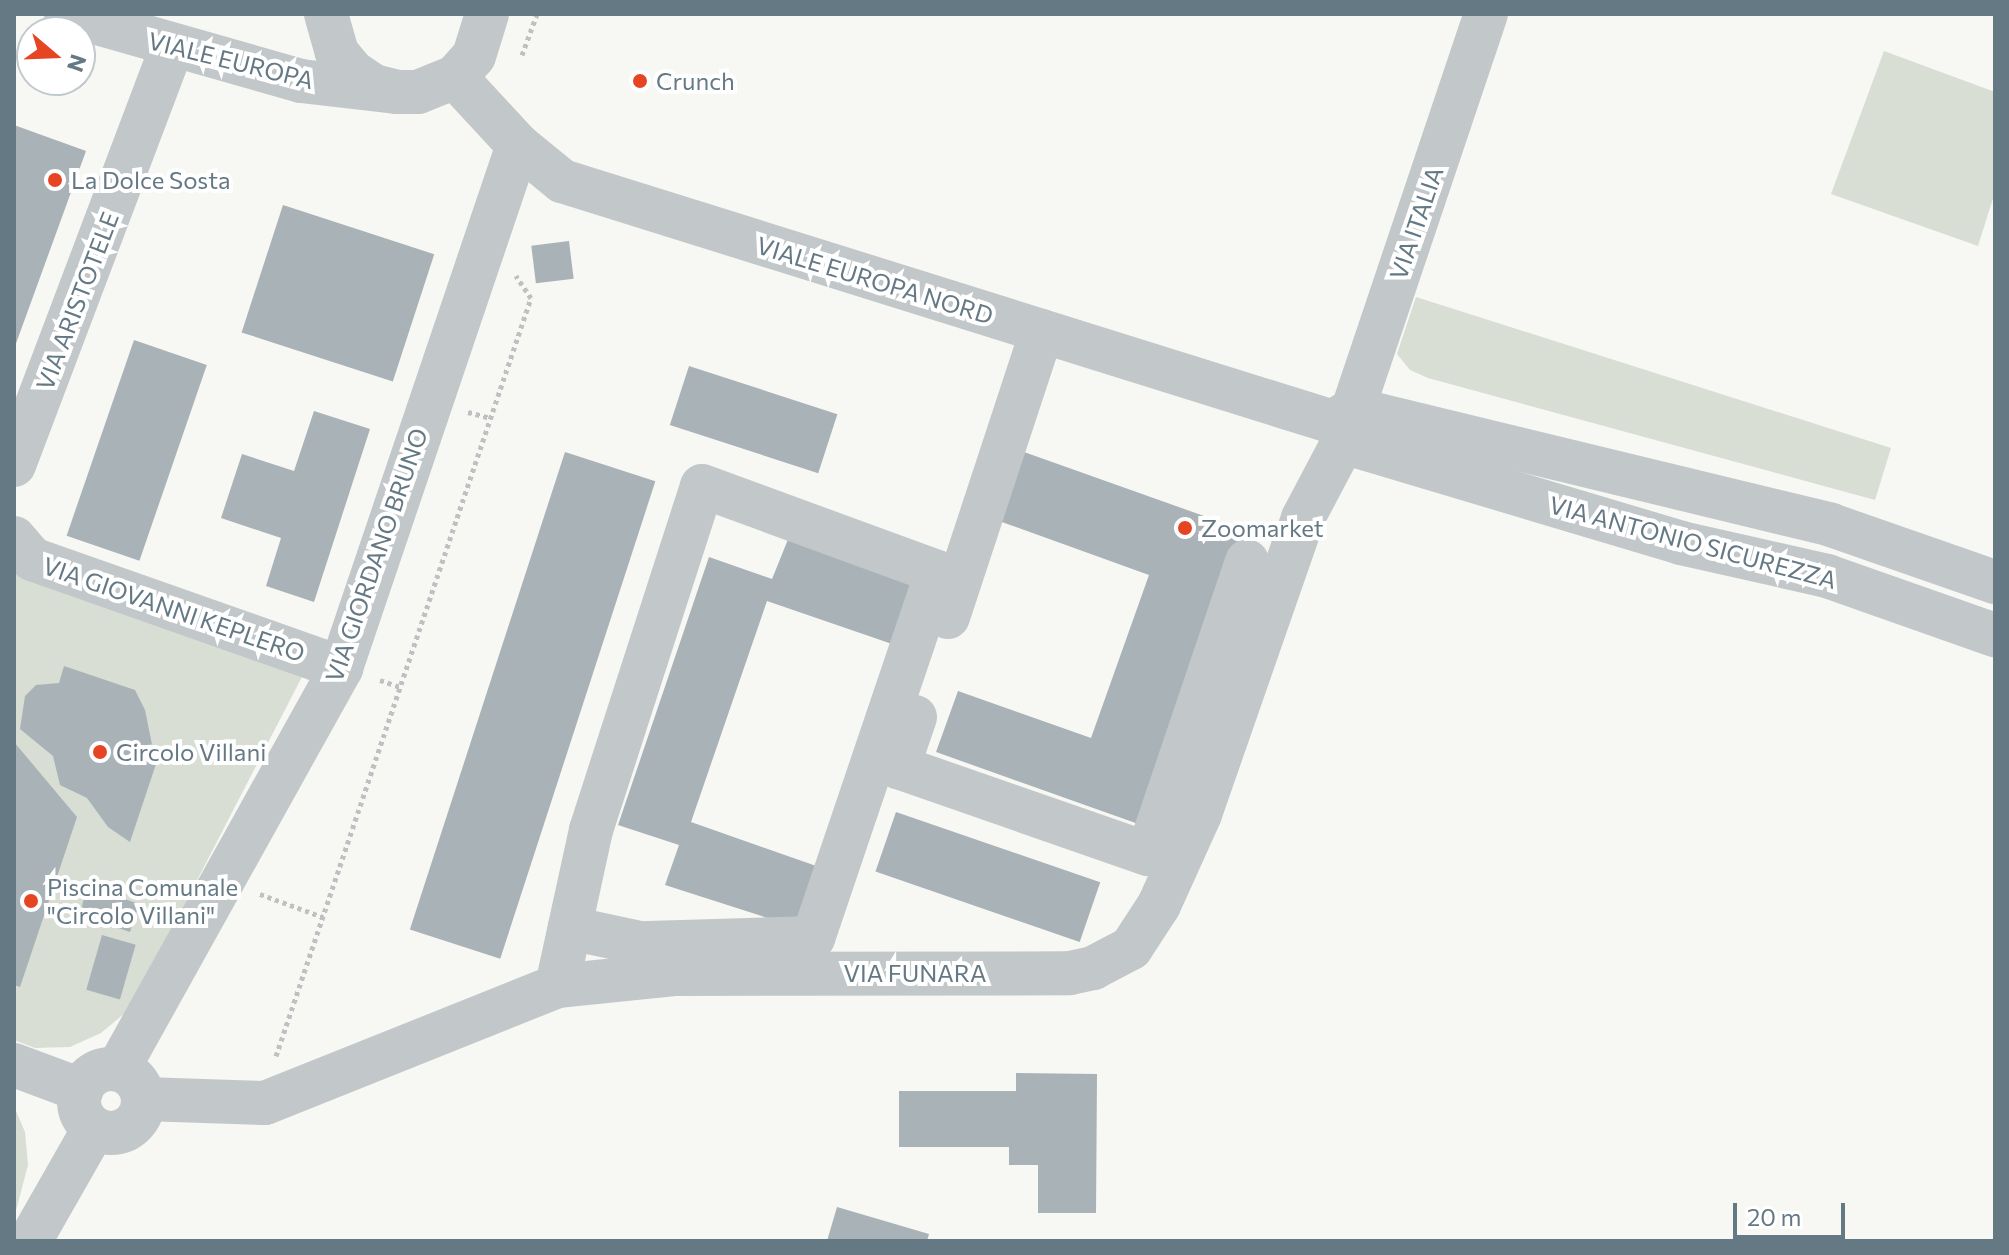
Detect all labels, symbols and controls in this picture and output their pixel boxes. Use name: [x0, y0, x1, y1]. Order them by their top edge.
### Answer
north arrow: [16, 16, 96, 96]
street label: VIALE EUROPA: [145, 25, 317, 95]
text: N: [62, 51, 93, 76]
place label: Crunch: [656, 67, 735, 95]
marker: Crunch: [631, 72, 649, 90]
street label: VIA ITALIA: [1383, 163, 1449, 283]
place label: La Dolce Sosta: [71, 166, 231, 194]
marker: La Dolce Sosta: [46, 171, 64, 189]
street label: VIA ARISTOTELE: [30, 208, 124, 394]
street label: VIALE EUROPA NORD: [753, 230, 997, 330]
street label: VIA GIORDANO BRUNO: [319, 424, 433, 686]
street label: VIA ANTONIO SICUREZZA: [1546, 490, 1840, 594]
place label: Zoomarket: [1201, 514, 1324, 542]
marker: Zoomarket: [1176, 519, 1194, 537]
street label: VIA GIOVANNI KEPLERO: [39, 551, 309, 667]
place label: Circolo Villani: [116, 738, 266, 766]
marker: Circolo Villani: [91, 743, 109, 761]
place label: Piscina Comunale "Circolo Villani": [47, 873, 238, 929]
marker: Piscina Comunale "Circolo Villani": [22, 892, 40, 910]
street label: VIA FUNARA: [844, 959, 986, 987]
scale bar: [1737, 1187, 1849, 1237]
text: 20 m: [1747, 1202, 1801, 1231]

